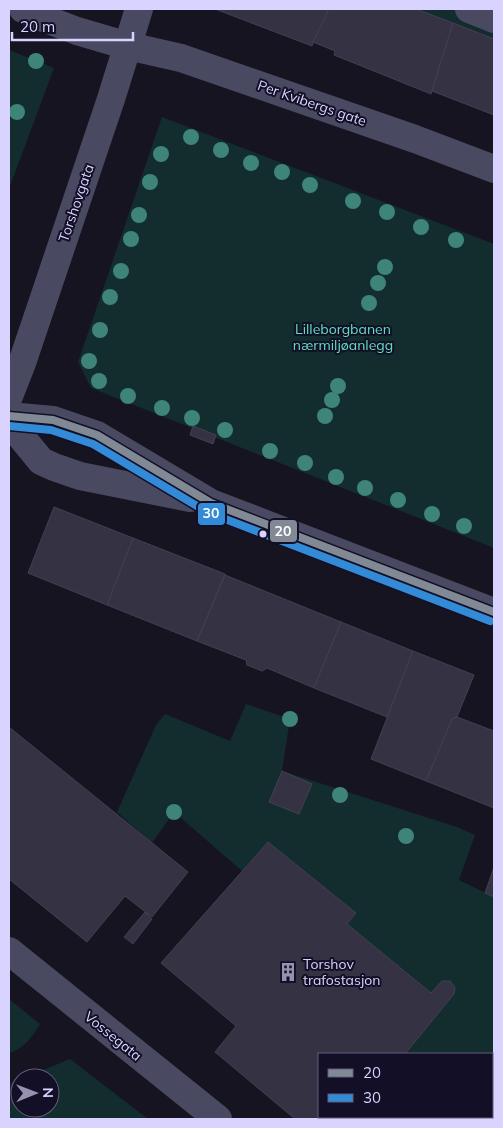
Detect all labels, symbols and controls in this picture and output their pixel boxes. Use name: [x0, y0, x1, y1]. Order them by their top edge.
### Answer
scale bar: [12, 10, 134, 42]
text: 20 m: [20, 17, 55, 36]
street label: Per Kvibergs gate: [255, 76, 369, 130]
street label: Torshovgata: [54, 162, 98, 244]
park label: Lilleborgbanen nærmiljøanlegg: [293, 320, 393, 354]
line badge: 30: [197, 502, 226, 526]
text: 30: [203, 504, 219, 522]
line badge: 20: [269, 519, 298, 543]
text: 20: [275, 522, 291, 540]
unlabelled marker: [258, 529, 268, 539]
place label: Torshov trafostasjon: [303, 955, 381, 989]
building icon: Torshov trafostasjon: [277, 961, 299, 983]
street label: Vossegata: [81, 1007, 145, 1065]
legend: [318, 1053, 493, 1118]
text: 20: [363, 1063, 381, 1082]
north arrow: [10, 1068, 60, 1118]
text: N: [39, 1087, 57, 1098]
text: 30: [363, 1088, 381, 1107]

